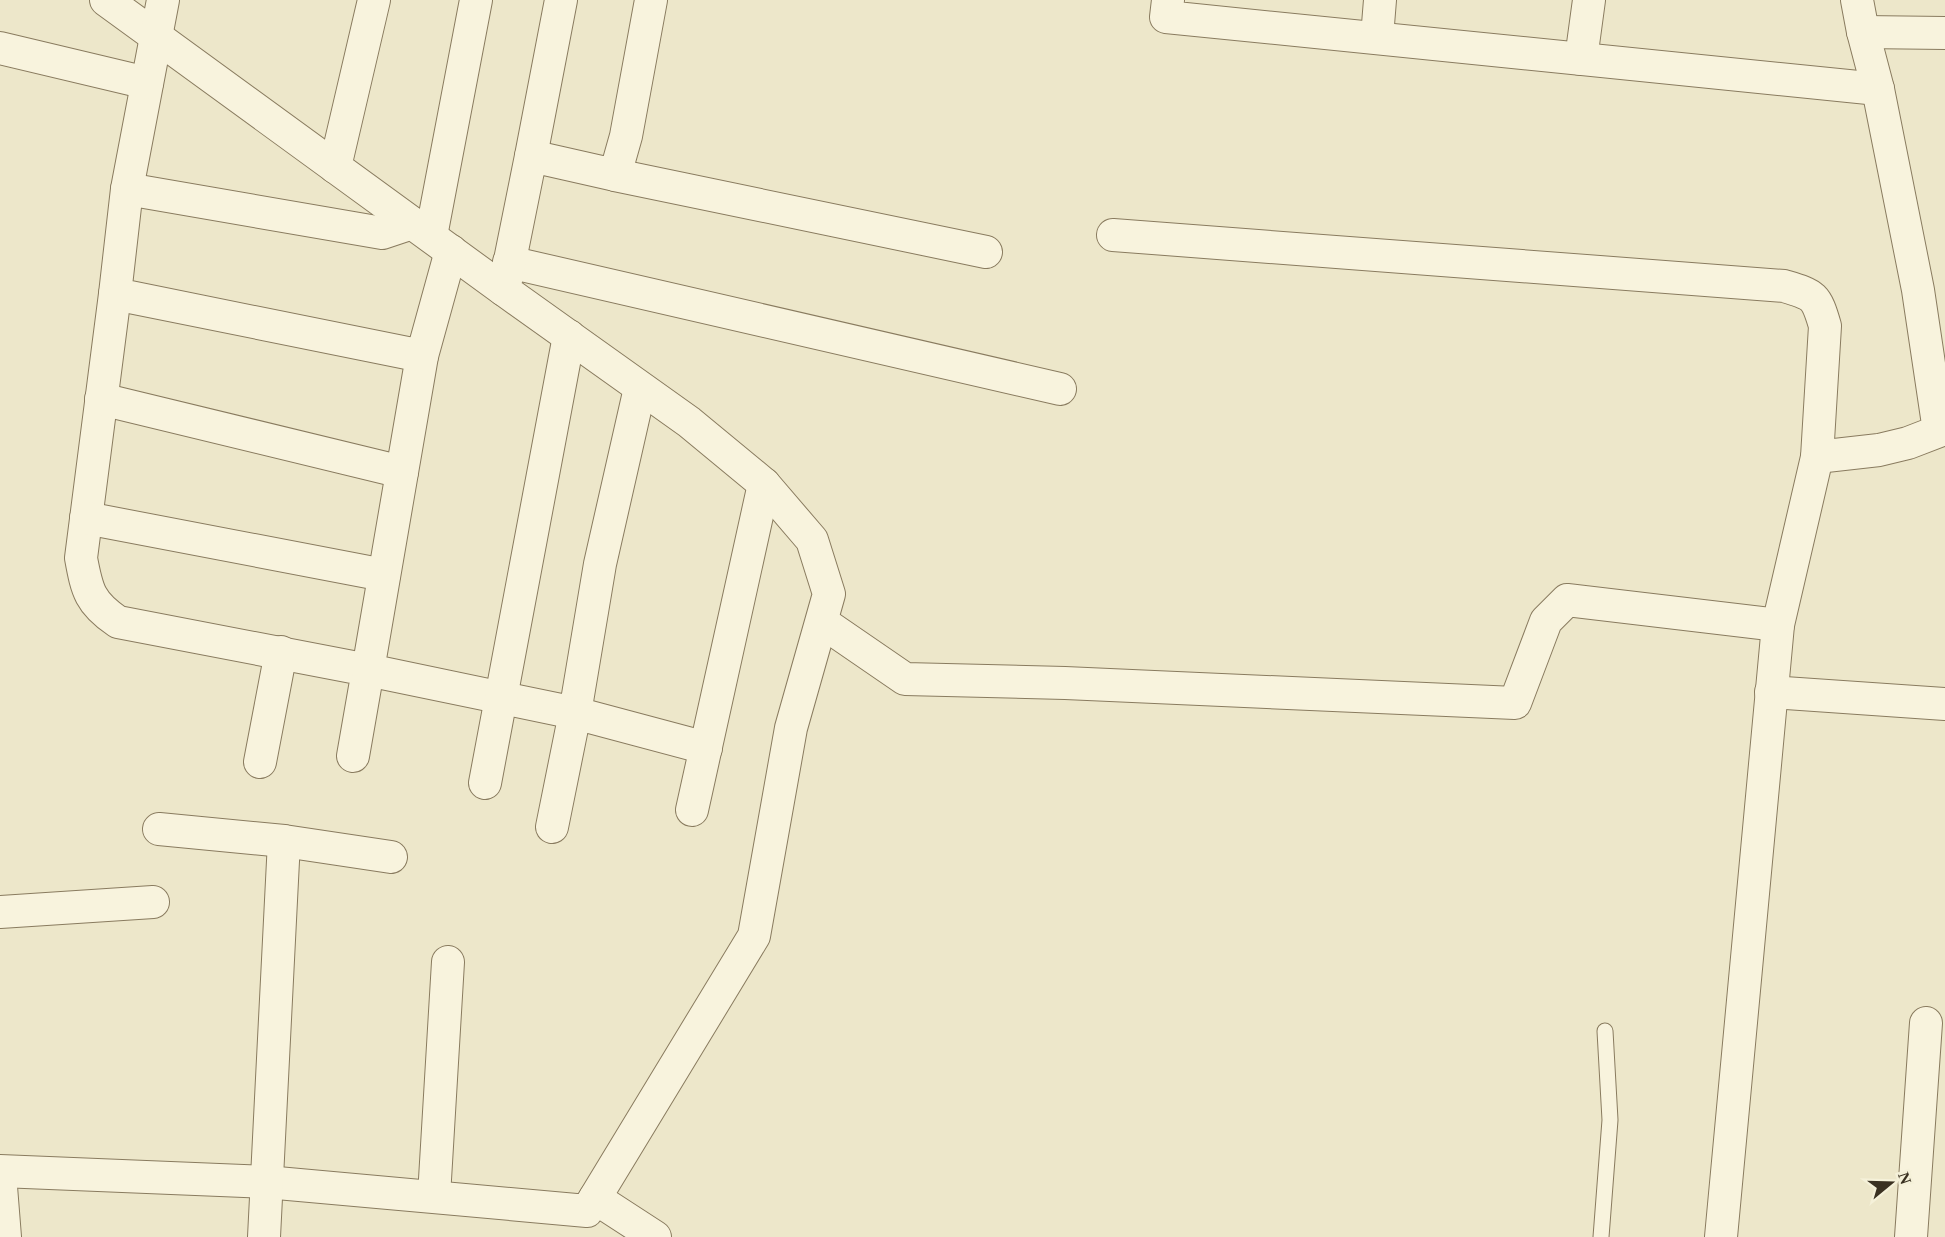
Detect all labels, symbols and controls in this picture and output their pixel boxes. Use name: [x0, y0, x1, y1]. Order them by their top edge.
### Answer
north arrow: [1861, 1153, 1921, 1213]
text: N: [1895, 1170, 1915, 1187]

